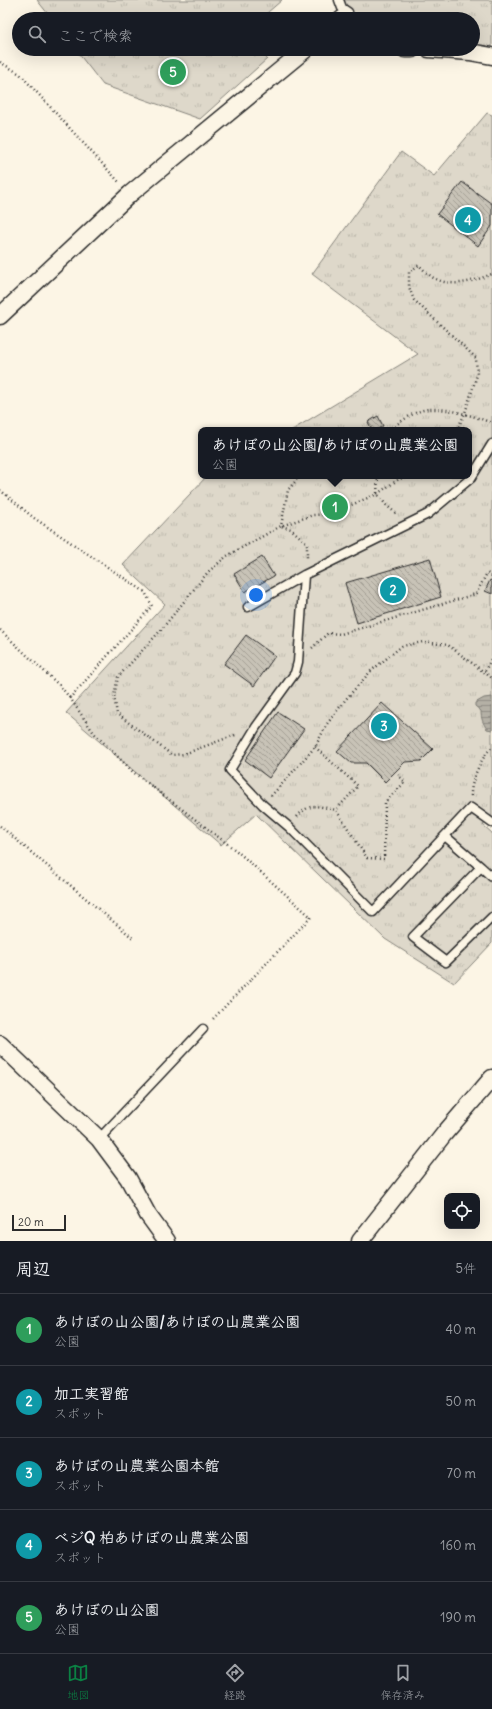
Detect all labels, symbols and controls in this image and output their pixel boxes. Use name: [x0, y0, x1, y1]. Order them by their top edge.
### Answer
search box: [12, 12, 480, 56]
icon: search: [26, 23, 48, 45]
text: ここで検索: [58, 26, 133, 45]
pin: 5: [160, 57, 186, 87]
pin: 4: [455, 205, 481, 235]
popup: [198, 427, 472, 479]
text: あけぼの山公園/あけぼの山農業公園: [212, 435, 458, 454]
text: 公園: [212, 456, 238, 473]
pin: 1: [322, 492, 348, 522]
pin: 2: [380, 575, 406, 605]
your location: [246, 585, 266, 605]
pin: 3: [371, 711, 397, 741]
map controls: [444, 1193, 480, 1229]
button: locate: [444, 1193, 480, 1229]
scale bar: [12, 1213, 66, 1232]
text: 20 m: [18, 1215, 44, 1229]
text: 周辺: [16, 1258, 50, 1280]
text: 5件: [456, 1260, 476, 1277]
text: あけぼの山公園/あけぼの山農業公園: [54, 1312, 300, 1331]
text: 1: [26, 1321, 32, 1338]
text: 40 m: [445, 1321, 476, 1338]
text: 公園: [54, 1333, 80, 1350]
text: 加工実習館: [54, 1384, 129, 1403]
text: 2: [25, 1393, 33, 1410]
text: 50 m: [445, 1393, 476, 1410]
text: スポット: [54, 1405, 106, 1422]
text: あけぼの山農業公園本館: [54, 1456, 219, 1475]
text: 3: [25, 1465, 33, 1482]
text: 70 m: [447, 1465, 476, 1482]
text: スポット: [54, 1477, 106, 1494]
text: ベジQ 柏あけぼの山農業公園: [54, 1528, 249, 1547]
text: 4: [25, 1537, 33, 1554]
text: 160 m: [440, 1537, 476, 1554]
text: スポット: [54, 1549, 106, 1566]
text: あけぼの山公園: [54, 1600, 159, 1619]
text: 5: [25, 1609, 33, 1626]
text: 190 m: [440, 1609, 476, 1626]
text: 公園: [54, 1621, 80, 1638]
tab: 地図: [67, 1662, 89, 1702]
tab: 経路: [224, 1662, 246, 1702]
tab: 保存済み: [381, 1662, 425, 1702]

